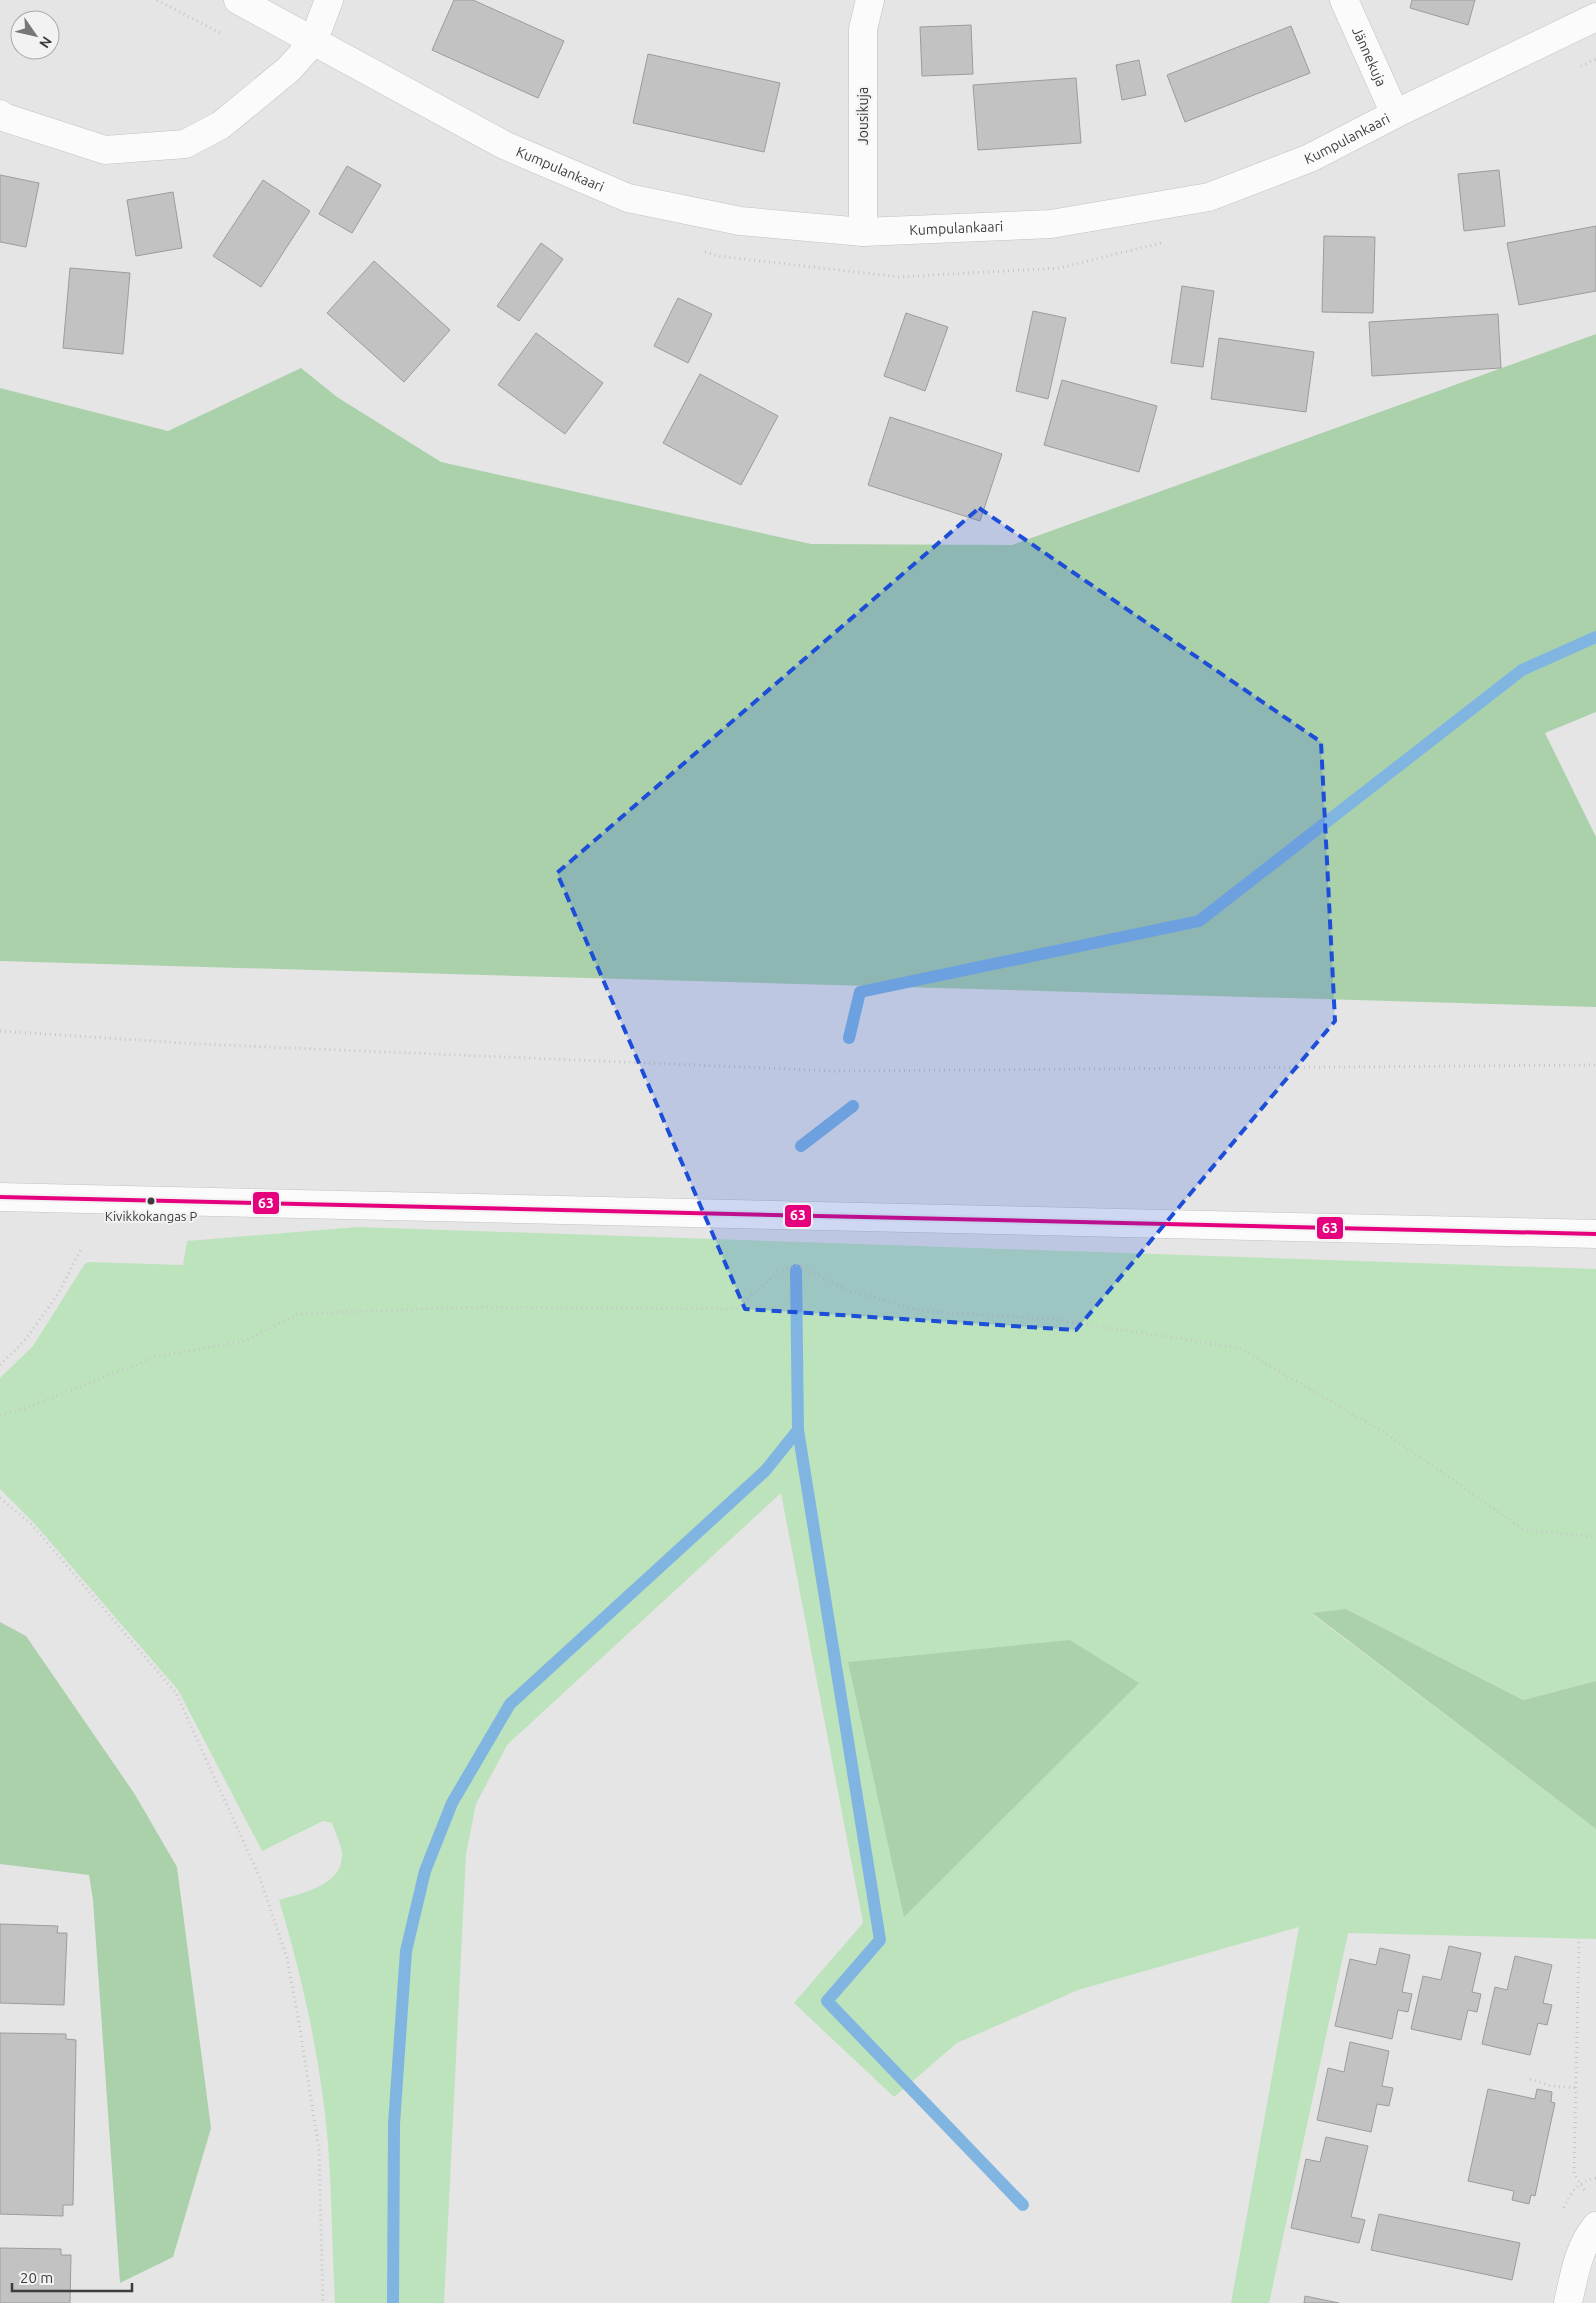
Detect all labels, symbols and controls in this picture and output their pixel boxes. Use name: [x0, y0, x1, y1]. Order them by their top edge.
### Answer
north arrow: [10, 10, 60, 60]
street label: Jännekuja: [1349, 24, 1390, 89]
text: N: [36, 33, 55, 51]
street label: Jousikuja: [855, 87, 871, 145]
street label: Kumpulankaari: [1302, 110, 1392, 167]
street label: Kumpulankaari: [514, 143, 606, 195]
street label: Kumpulankaari: [909, 218, 1004, 238]
line badge: 63: [252, 1191, 280, 1215]
text: 63: [258, 1195, 274, 1211]
marker: Kivikkokangas P: [146, 1196, 156, 1206]
line badge: 63: [784, 1204, 812, 1228]
text: 63: [790, 1207, 806, 1223]
place label: Kivikkokangas P: [105, 1209, 197, 1223]
line badge: 63: [1316, 1216, 1344, 1240]
text: 63: [1322, 1220, 1338, 1236]
scale bar: [12, 2260, 132, 2292]
text: 20 m: [20, 2269, 53, 2286]

